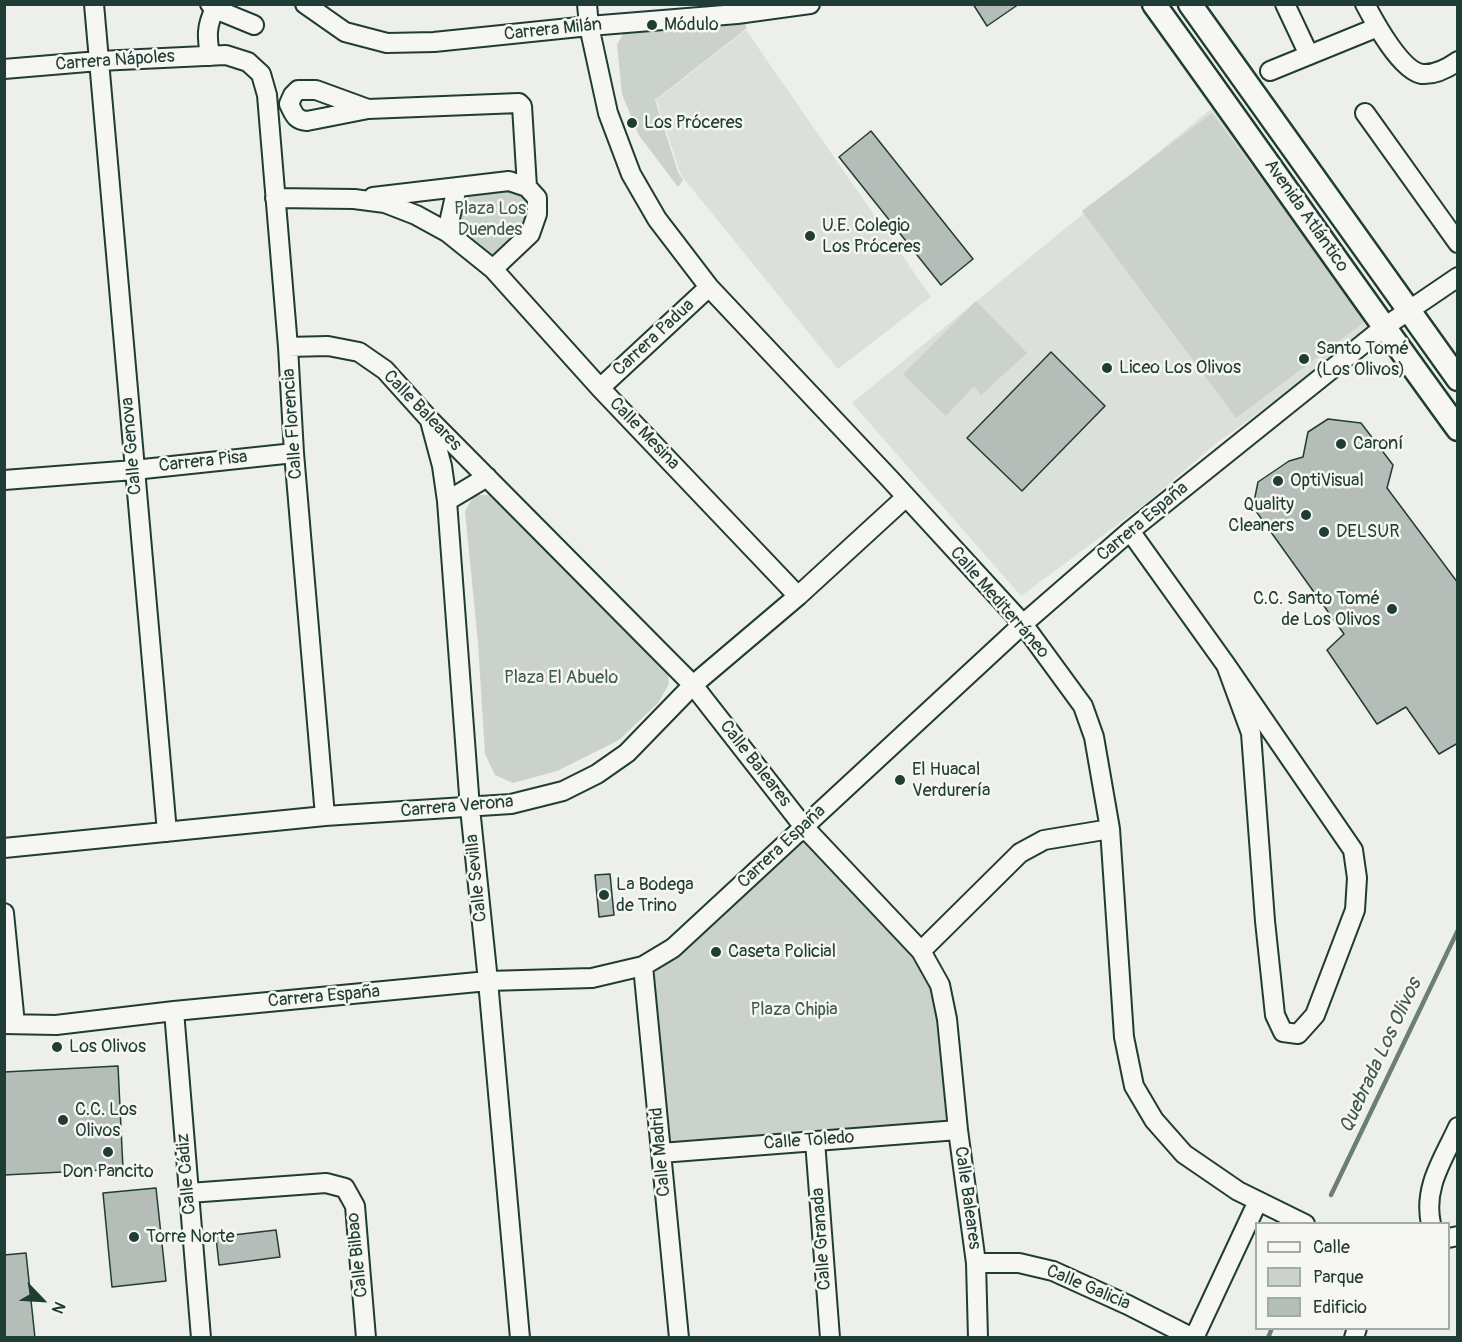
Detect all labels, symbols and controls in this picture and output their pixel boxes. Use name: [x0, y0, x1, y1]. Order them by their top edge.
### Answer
street label: Carrera Milán: [503, 14, 603, 46]
place label: Módulo: [664, 14, 719, 36]
marker: Módulo: [645, 18, 659, 32]
street label: Carrera Nápoles: [55, 46, 175, 76]
place label: Los Próceres: [644, 112, 743, 134]
marker: Los Próceres: [625, 116, 639, 130]
street label: Avenida Atlántico: [1259, 155, 1353, 277]
park label: Plaza Los Duendes: [454, 198, 526, 240]
place label: U.E. Colegio Los Próceres: [822, 215, 921, 258]
marker: U.E. Colegio Los Próceres: [803, 229, 817, 243]
street label: Carrera Padua: [609, 295, 699, 381]
place label: Santo Tomé (Los Olivos): [1316, 338, 1409, 380]
marker: Santo Tomé (Los Olivos): [1297, 352, 1311, 366]
place label: Liceo Los Olivos: [1119, 357, 1241, 379]
marker: Liceo Los Olivos: [1100, 361, 1114, 375]
street label: Calle Baleares: [378, 366, 466, 456]
street label: Calle Florencia: [278, 368, 308, 480]
street label: Calle Mesina: [604, 393, 684, 475]
street label: Calle Genova: [117, 396, 147, 496]
place label: Caroní: [1353, 433, 1403, 455]
marker: Caroní: [1334, 437, 1348, 451]
street label: Carrera Pisa: [158, 447, 248, 477]
place label: OptiVisual: [1290, 470, 1364, 492]
marker: OptiVisual: [1271, 474, 1285, 488]
street label: Carrera España: [1093, 478, 1193, 566]
place label: Quality Cleaners: [1228, 494, 1294, 536]
marker: Quality Cleaners: [1299, 508, 1313, 522]
place label: DELSUR: [1336, 521, 1400, 543]
marker: DELSUR: [1317, 525, 1331, 539]
street label: Calle Mediterráneo: [945, 543, 1053, 663]
place label: C.C. Santo Tomé de Los Olivos: [1253, 588, 1380, 630]
marker: C.C. Santo Tomé de Los Olivos: [1385, 602, 1399, 616]
park label: Plaza El Abuelo: [504, 667, 618, 689]
street label: Calle Baleares: [715, 716, 795, 812]
place label: El Huacal Verdurería: [912, 759, 990, 802]
marker: El Huacal Verdurería: [893, 773, 907, 787]
street label: Carrera Verona: [400, 791, 514, 823]
street label: Carrera España: [733, 801, 831, 893]
street label: Calle Sevilla: [462, 833, 492, 923]
place label: La Bodega de Trino: [616, 874, 694, 916]
marker: La Bodega de Trino: [597, 888, 611, 902]
place label: Caseta Policial: [728, 941, 836, 963]
marker: Caseta Policial: [709, 945, 723, 959]
water label: Quebrada Los Olivos: [1335, 975, 1427, 1137]
street label: Carrera España: [267, 981, 381, 1013]
park label: Plaza Chipia: [750, 999, 838, 1021]
place label: Los Olivos: [69, 1036, 146, 1058]
marker: Los Olivos: [50, 1040, 64, 1054]
place label: C.C. Los Olivos: [75, 1099, 137, 1142]
street label: Calle Madrid: [646, 1107, 676, 1197]
marker: C.C. Los Olivos: [56, 1113, 70, 1127]
street label: Calle Toledo: [763, 1127, 855, 1155]
street label: Calle Cádiz: [173, 1132, 201, 1216]
marker: Don Pancito: [101, 1145, 115, 1159]
street label: Calle Baleares: [949, 1145, 985, 1251]
place label: Don Pancito: [62, 1161, 154, 1183]
street label: Calle Granada: [808, 1187, 836, 1291]
street label: Calle Bilbao: [343, 1211, 373, 1299]
legend: [1255, 1222, 1450, 1330]
place label: Torre Norte: [146, 1226, 235, 1248]
marker: Torre Norte: [127, 1230, 141, 1244]
text: Calle: [1313, 1236, 1350, 1259]
street label: Calle Galicia: [1043, 1261, 1133, 1315]
text: Parque: [1313, 1266, 1363, 1289]
north arrow: [12, 1270, 72, 1330]
text: Edificio: [1313, 1296, 1367, 1319]
text: N: [47, 1298, 70, 1317]

